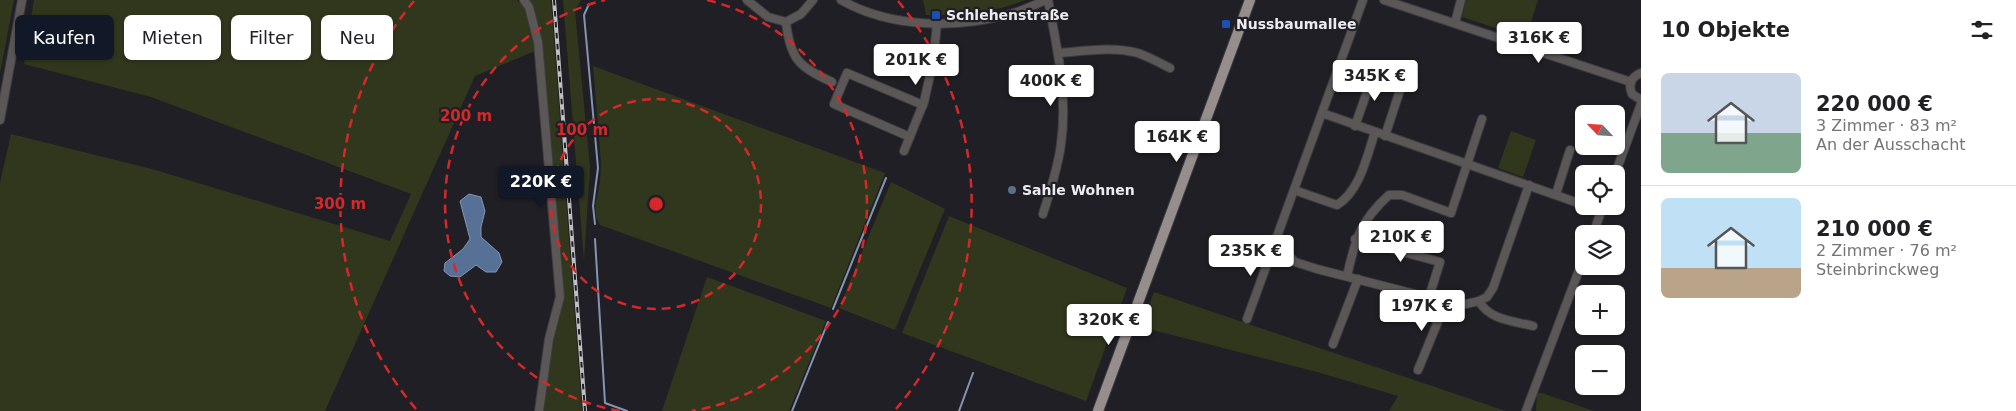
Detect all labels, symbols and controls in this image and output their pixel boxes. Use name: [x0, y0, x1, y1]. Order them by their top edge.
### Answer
place label: Schlehenstraße: [946, 7, 1069, 23]
marker: Schlehenstraße: [930, 9, 942, 21]
chip: Kaufen: [15, 15, 114, 60]
chip: Mieten: [124, 15, 221, 60]
chip: Filter: [231, 15, 311, 60]
chip: Neu: [321, 15, 393, 60]
place label: Nussbaumallee: [1236, 16, 1356, 32]
icon: filters: [1968, 16, 1996, 44]
marker: Nussbaumallee: [1220, 18, 1232, 30]
text: 10 Objekte: [1661, 18, 1790, 42]
pin: 316K €: [1498, 22, 1580, 64]
text: 316K €: [1508, 28, 1570, 47]
pin: 201K €: [875, 44, 957, 86]
text: 201K €: [885, 50, 947, 69]
pin: 345K €: [1334, 59, 1416, 102]
pin: 400K €: [1010, 64, 1092, 107]
text: 345K €: [1344, 66, 1406, 85]
text: 400K €: [1020, 71, 1082, 90]
text: 220 000 €: [1816, 92, 1933, 116]
icon: home: [1701, 93, 1761, 153]
north arrow: [1575, 105, 1625, 155]
map controls: [1575, 105, 1625, 395]
text: 200 m: [440, 107, 492, 125]
text: 3 Zimmer · 83 m²: [1816, 116, 1957, 135]
pin: 164K €: [1136, 120, 1218, 163]
text: 100 m: [556, 121, 608, 139]
text: 164K €: [1146, 127, 1208, 146]
text: An der Ausschacht: [1816, 135, 1966, 154]
button: locate: [1575, 165, 1625, 215]
pin: 220K €: [500, 166, 582, 208]
text: 220K €: [510, 172, 572, 191]
place label: Sahle Wohnen: [1022, 182, 1135, 198]
marker: Sahle Wohnen: [1006, 184, 1018, 196]
text: 300 m: [314, 195, 366, 213]
centre of rings: [647, 195, 665, 213]
text: 210 000 €: [1816, 217, 1933, 241]
icon: home: [1701, 218, 1761, 278]
pin: 210K €: [1360, 220, 1442, 263]
button: layers: [1575, 225, 1625, 275]
text: 210K €: [1370, 227, 1432, 246]
pin: 235K €: [1210, 234, 1292, 277]
text: 235K €: [1220, 241, 1282, 260]
text: 2 Zimmer · 76 m²: [1816, 241, 1957, 260]
text: Steinbrinckweg: [1816, 260, 1939, 279]
button: +: [1575, 285, 1625, 335]
pin: 197K €: [1381, 290, 1463, 332]
text: 197K €: [1391, 296, 1453, 315]
pin: 320K €: [1068, 304, 1150, 346]
text: 320K €: [1078, 310, 1140, 329]
button: −: [1575, 345, 1625, 395]

